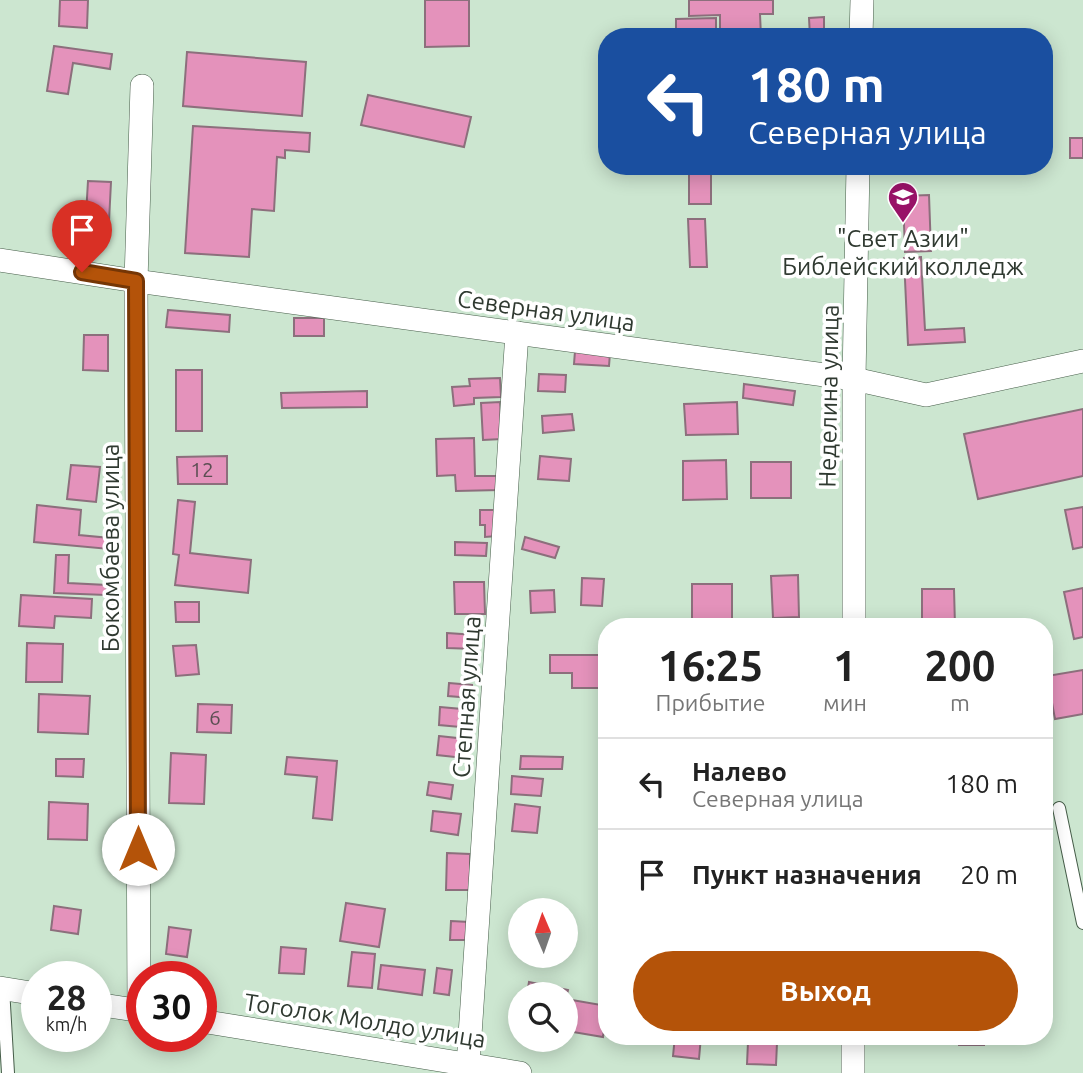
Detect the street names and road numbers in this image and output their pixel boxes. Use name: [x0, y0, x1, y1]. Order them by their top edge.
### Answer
street label: Северная улица: [456, 285, 637, 336]
street label: Неделина улица: [813, 304, 844, 488]
street label: Бокомбаева улица: [97, 444, 124, 652]
street label: Степная улица: [447, 615, 486, 779]
street label: Тоголок Молдо улица: [242, 988, 488, 1053]

